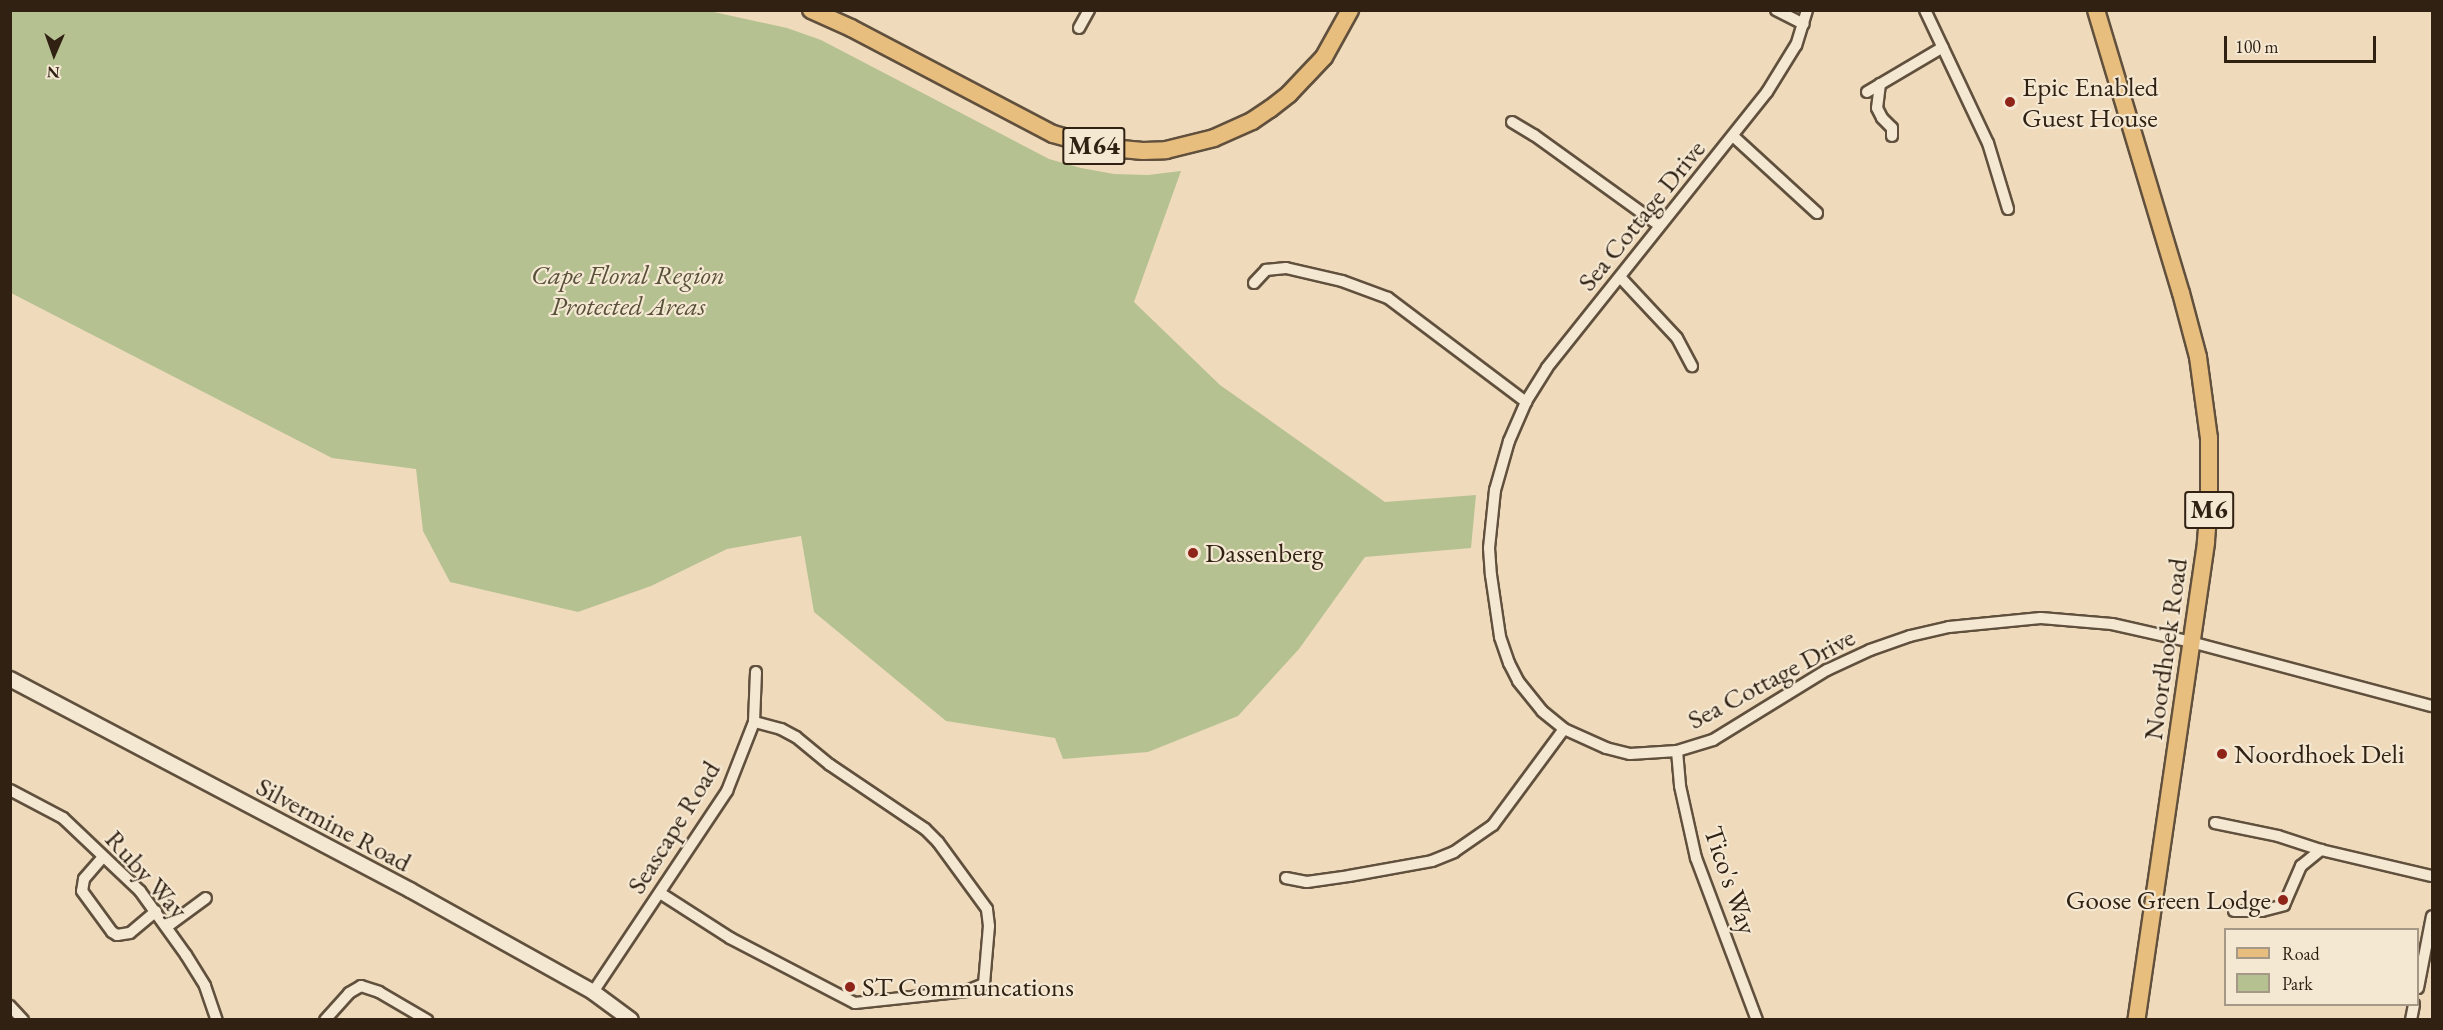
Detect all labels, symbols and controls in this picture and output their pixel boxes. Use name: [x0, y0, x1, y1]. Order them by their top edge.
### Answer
north arrow: [24, 24, 84, 84]
scale bar: [2227, 24, 2378, 62]
text: 100 m: [2235, 35, 2279, 58]
text: N: [47, 62, 60, 83]
place label: Epic Enabled Guest House: [2022, 70, 2158, 133]
marker: Epic Enabled Guest House: [2003, 95, 2017, 109]
road number: M64: [1061, 123, 1127, 169]
street label: Sea Cottage Drive: [1570, 133, 1712, 297]
park label: Cape Floral Region Protected Areas: [531, 258, 725, 321]
road number: M6: [2184, 487, 2234, 533]
place label: Dassenberg: [1205, 537, 1324, 569]
marker: Dassenberg: [1186, 546, 1200, 560]
street label: Noordhoek Road: [2136, 556, 2194, 742]
street label: Sea Cottage Drive: [1682, 620, 1860, 736]
place label: Noordhoek Deli: [2234, 738, 2405, 770]
marker: Noordhoek Deli: [2215, 747, 2229, 761]
street label: Seascape Road: [619, 755, 727, 899]
street label: Silvermine Road: [251, 770, 417, 878]
street label: Tico's Way: [1697, 822, 1765, 938]
street label: Ruby Way: [99, 823, 195, 925]
place label: Goose Green Lodge: [2066, 884, 2271, 916]
marker: Goose Green Lodge: [2276, 893, 2290, 907]
legend: [2224, 928, 2419, 1006]
text: Road: [2282, 942, 2320, 965]
place label: ST Communcations: [862, 971, 1074, 1003]
text: Park: [2282, 972, 2313, 995]
marker: ST Communcations: [843, 980, 857, 994]

